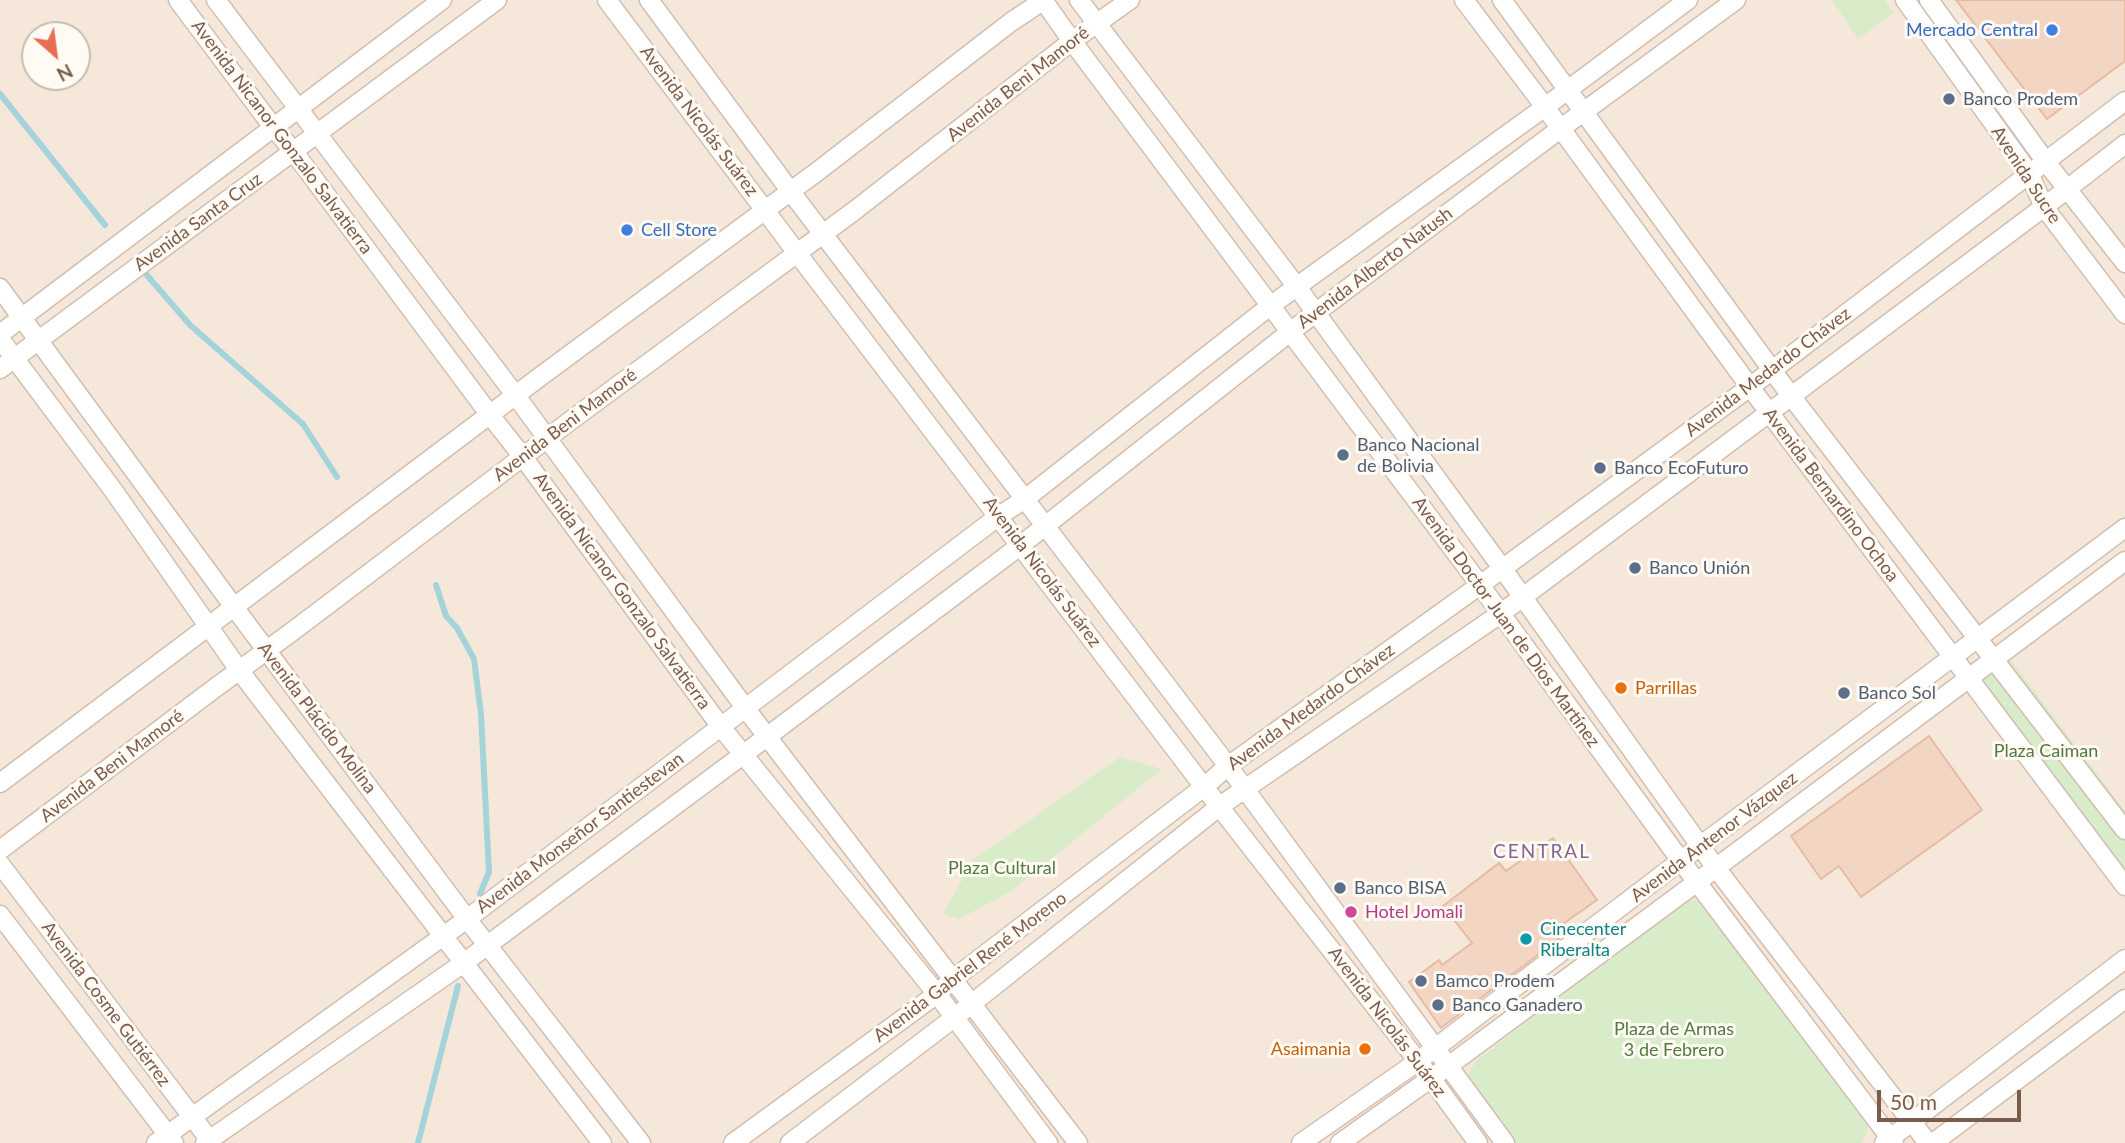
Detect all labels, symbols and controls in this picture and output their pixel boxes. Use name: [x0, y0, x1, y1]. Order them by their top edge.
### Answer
street label: Avenida Nicanor Gonzalo Salvatierra: [187, 16, 377, 258]
place label: Mercado Central: [1906, 19, 2038, 41]
north arrow: [21, 21, 91, 91]
street label: Avenida Beni Mamoré: [943, 22, 1093, 146]
marker: Mercado Central: [2044, 22, 2060, 38]
street label: Avenida Nicolás Suárez: [635, 42, 763, 200]
text: N: [53, 60, 77, 87]
place label: Banco Prodem: [1963, 88, 2078, 110]
marker: Banco Prodem: [1941, 91, 1957, 107]
street label: Avenida Sucre: [1986, 122, 2066, 228]
street label: Avenida Santa Cruz: [130, 168, 266, 276]
street label: Avenida Alberto Natush: [1293, 203, 1457, 333]
place label: Cell Store: [641, 219, 717, 241]
marker: Cell Store: [619, 222, 635, 238]
street label: Avenida Medardo Chávez: [1681, 303, 1855, 441]
street label: Avenida Beni Mamoré: [489, 364, 641, 486]
street label: Avenida Bernardino Ochoa: [1759, 404, 1903, 586]
place label: Banco Nacional de Bolivia: [1357, 434, 1480, 476]
marker: Banco Nacional de Bolivia: [1335, 447, 1351, 463]
place label: Banco EcoFuturo: [1614, 457, 1748, 479]
marker: Banco EcoFuturo: [1592, 460, 1608, 476]
street label: Avenida Nicanor Gonzalo Salvatierra: [529, 468, 715, 714]
street label: Avenida Doctor Juan de Dios Martínez: [1408, 492, 1604, 752]
street label: Avenida Nicolás Suárez: [978, 493, 1106, 651]
place label: Banco Unión: [1649, 557, 1750, 579]
marker: Banco Unión: [1627, 560, 1643, 576]
street label: Avenida Plácido Molina: [253, 638, 381, 798]
street label: Avenida Medardo Chávez: [1223, 639, 1399, 775]
place label: Parrillas: [1635, 677, 1697, 699]
marker: Parrillas: [1613, 680, 1629, 696]
place label: Banco Sol: [1858, 682, 1936, 704]
marker: Banco Sol: [1836, 685, 1852, 701]
street label: Avenida Beni Mamoré: [36, 705, 188, 827]
park label: Plaza Caiman: [1994, 740, 2098, 762]
street label: Avenida Monseñor Santiestevan: [472, 748, 688, 918]
street label: Avenida Antenor Vázquez: [1626, 767, 1802, 907]
district label: CENTRAL: [1494, 841, 1590, 863]
park label: Plaza Cultural: [948, 857, 1056, 879]
place label: Banco BISA: [1354, 877, 1446, 899]
marker: Banco BISA: [1332, 880, 1348, 896]
street label: Avenida Gabriel René Moreno: [869, 887, 1071, 1047]
place label: Hotel Jomali: [1365, 901, 1463, 923]
marker: Hotel Jomali: [1343, 904, 1359, 920]
street label: Avenida Cosme Gutiérrez: [37, 917, 175, 1091]
place label: Cinecenter Riberalta: [1540, 918, 1626, 960]
marker: Cinecenter Riberalta: [1518, 931, 1534, 947]
street label: Avenida Nicolás Suárez: [1323, 943, 1451, 1101]
place label: Bamco Prodem: [1435, 970, 1555, 992]
marker: Bamco Prodem: [1413, 973, 1429, 989]
place label: Banco Ganadero: [1452, 994, 1583, 1016]
marker: Banco Ganadero: [1430, 997, 1446, 1013]
park label: Plaza de Armas 3 de Febrero: [1614, 1018, 1734, 1060]
place label: Asaimania: [1271, 1038, 1351, 1060]
marker: Asaimania: [1357, 1041, 1373, 1057]
scale bar: [1880, 1076, 2024, 1120]
text: 50 m: [1890, 1089, 1937, 1114]

